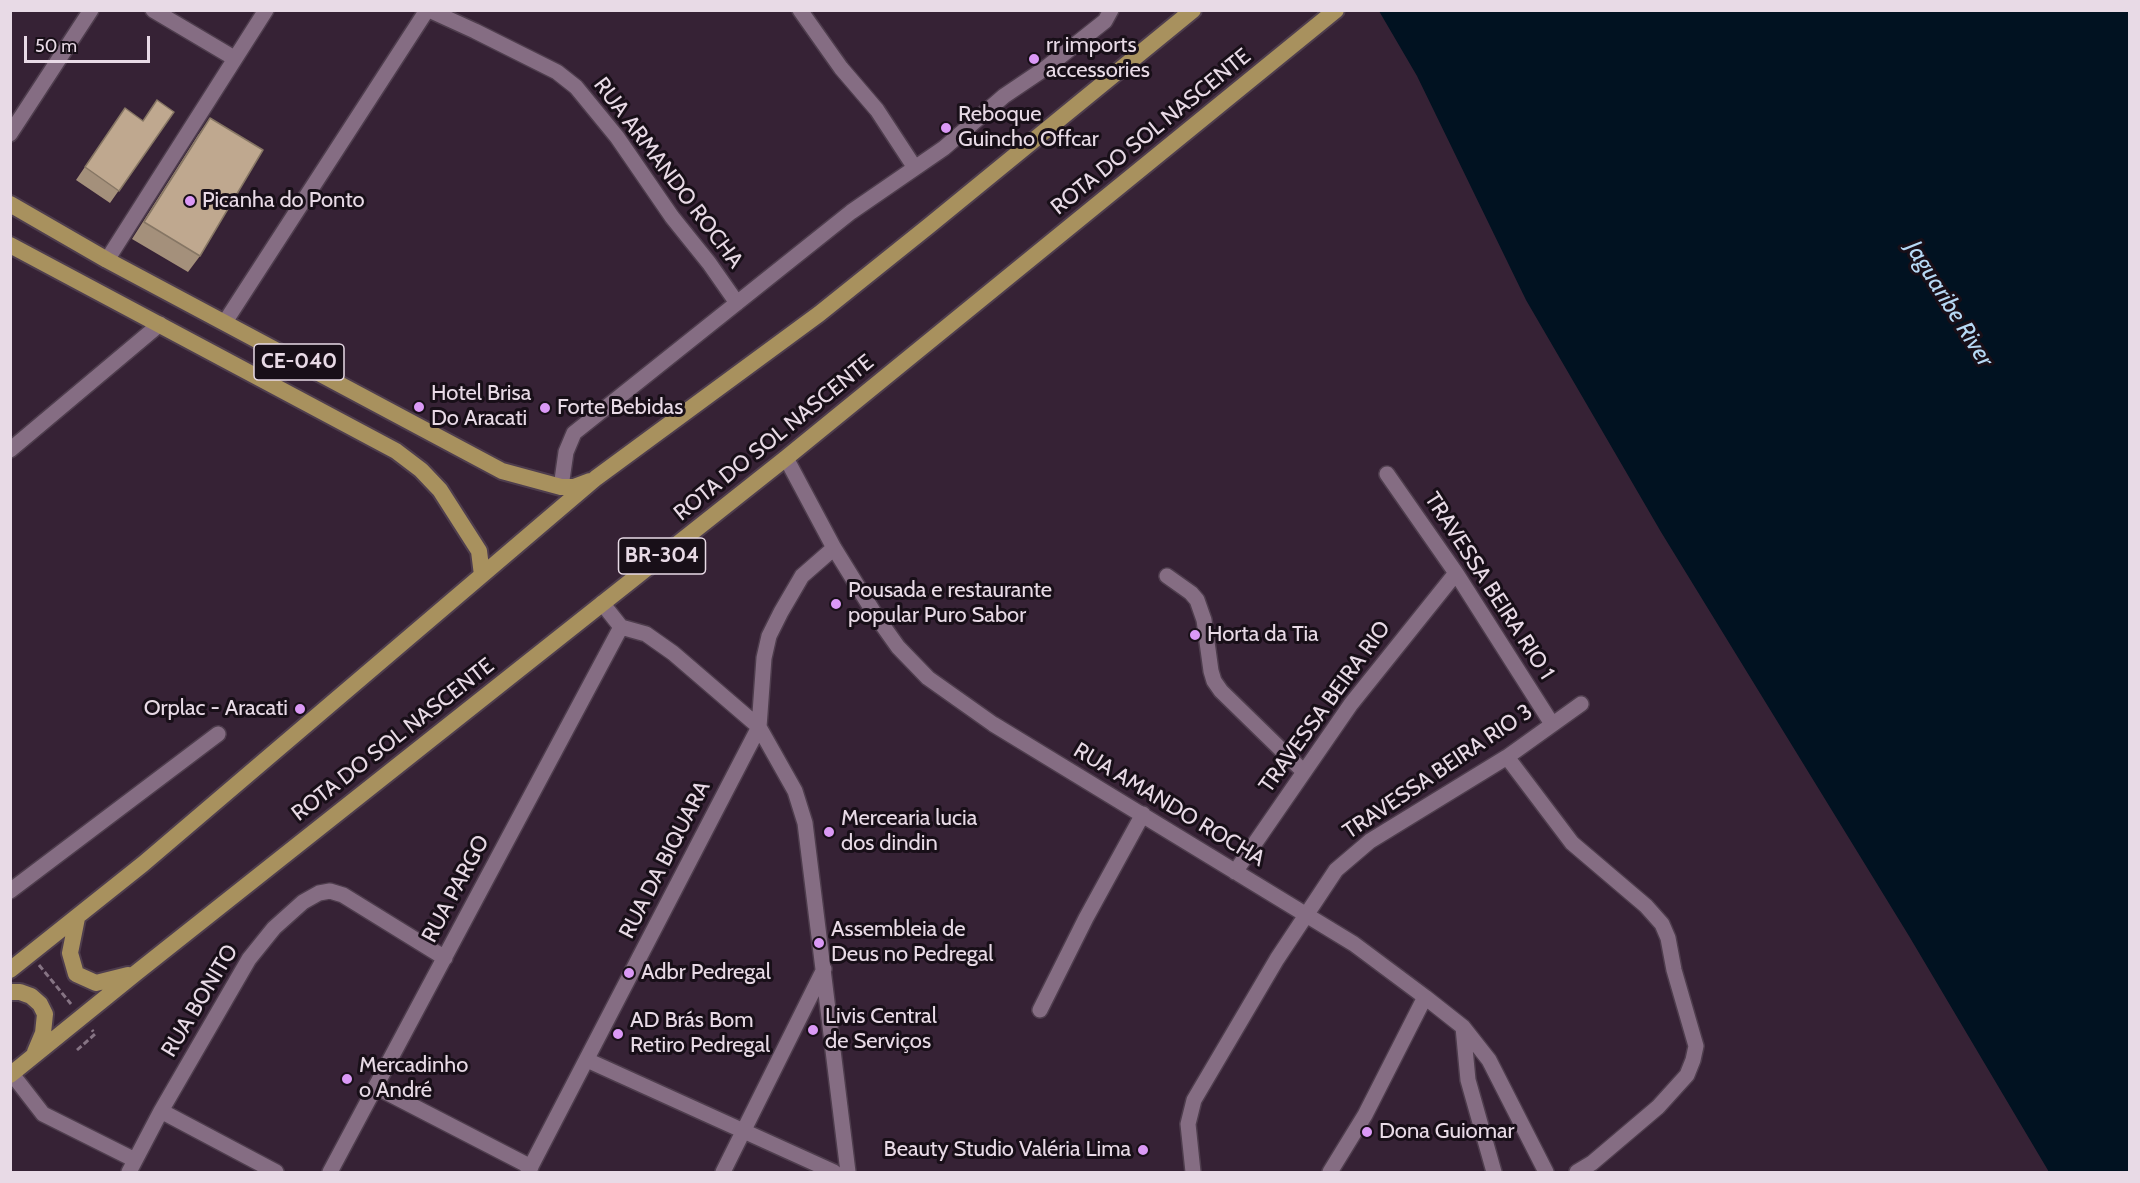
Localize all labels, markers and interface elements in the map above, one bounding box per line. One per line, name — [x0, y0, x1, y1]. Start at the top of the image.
scale bar — [27, 24, 153, 62]
place label: rr imports accessories — [1046, 33, 1150, 84]
text: 50 m — [35, 35, 77, 57]
street label: ROTA DO SOL NASCENTE — [1046, 43, 1256, 221]
marker: rr imports accessories — [1027, 52, 1041, 66]
street label: RUA ARMANDO ROCHA — [588, 72, 748, 274]
place label: Reboque Guincho Offcar — [958, 102, 1099, 154]
marker: Reboque Guincho Offcar — [939, 121, 953, 135]
place label: Picanha do Ponto — [202, 188, 365, 214]
marker: Picanha do Ponto — [183, 194, 197, 208]
water label: Jaguaribe River — [1899, 236, 1999, 372]
road number: CE-040 — [254, 344, 344, 380]
street label: ROTA DO SOL NASCENTE — [669, 349, 879, 527]
place label: Hotel Brisa Do Aracati — [431, 381, 531, 433]
place label: Forte Bebidas — [557, 395, 683, 421]
marker: Hotel Brisa Do Aracati — [412, 400, 426, 414]
marker: Forte Bebidas — [538, 401, 552, 415]
street label: TRAVESSA BEIRA RIO 1 — [1419, 487, 1559, 685]
road number: BR-304 — [618, 538, 706, 574]
place label: Pousada e restaurante popular Puro Sabor — [848, 578, 1052, 630]
marker: Pousada e restaurante popular Puro Sabor — [829, 597, 843, 611]
street label: TRAVESSA BEIRA RIO — [1254, 616, 1396, 798]
place label: Horta da Tia — [1207, 622, 1319, 648]
marker: Horta da Tia — [1188, 628, 1202, 642]
street label: ROTA DO SOL NASCENTE — [287, 653, 499, 827]
place label: Orplac - Aracati — [144, 696, 288, 722]
street label: TRAVESSA BEIRA RIO 3 — [1338, 699, 1538, 845]
marker: Orplac - Aracati — [293, 702, 307, 716]
street label: RUA AMANDO ROCHA — [1069, 737, 1269, 873]
street label: RUA DA BIQUARA — [614, 777, 716, 943]
place label: Mercearia lucia dos dindin — [841, 806, 977, 858]
marker: Mercearia lucia dos dindin — [822, 825, 836, 839]
street label: RUA PARGO — [417, 831, 495, 947]
place label: Assembleia de Deus no Pedregal — [831, 917, 993, 968]
marker: Assembleia de Deus no Pedregal — [812, 936, 826, 950]
street label: RUA BONITO — [156, 940, 244, 1062]
place label: Adbr Pedregal — [641, 960, 771, 986]
marker: Adbr Pedregal — [622, 966, 636, 980]
place label: Livis Central de Serviços — [825, 1004, 937, 1056]
place label: AD Brás Bom Retiro Pedregal — [630, 1008, 770, 1060]
marker: Livis Central de Serviços — [806, 1023, 820, 1037]
marker: AD Brás Bom Retiro Pedregal — [611, 1027, 625, 1041]
place label: Mercadinho o André — [359, 1053, 468, 1104]
marker: Mercadinho o André — [340, 1072, 354, 1086]
place label: Dona Guiomar — [1379, 1119, 1514, 1145]
marker: Dona Guiomar — [1360, 1125, 1374, 1139]
place label: Beauty Studio Valéria Lima — [884, 1137, 1131, 1163]
marker: Beauty Studio Valéria Lima — [1136, 1143, 1150, 1157]

